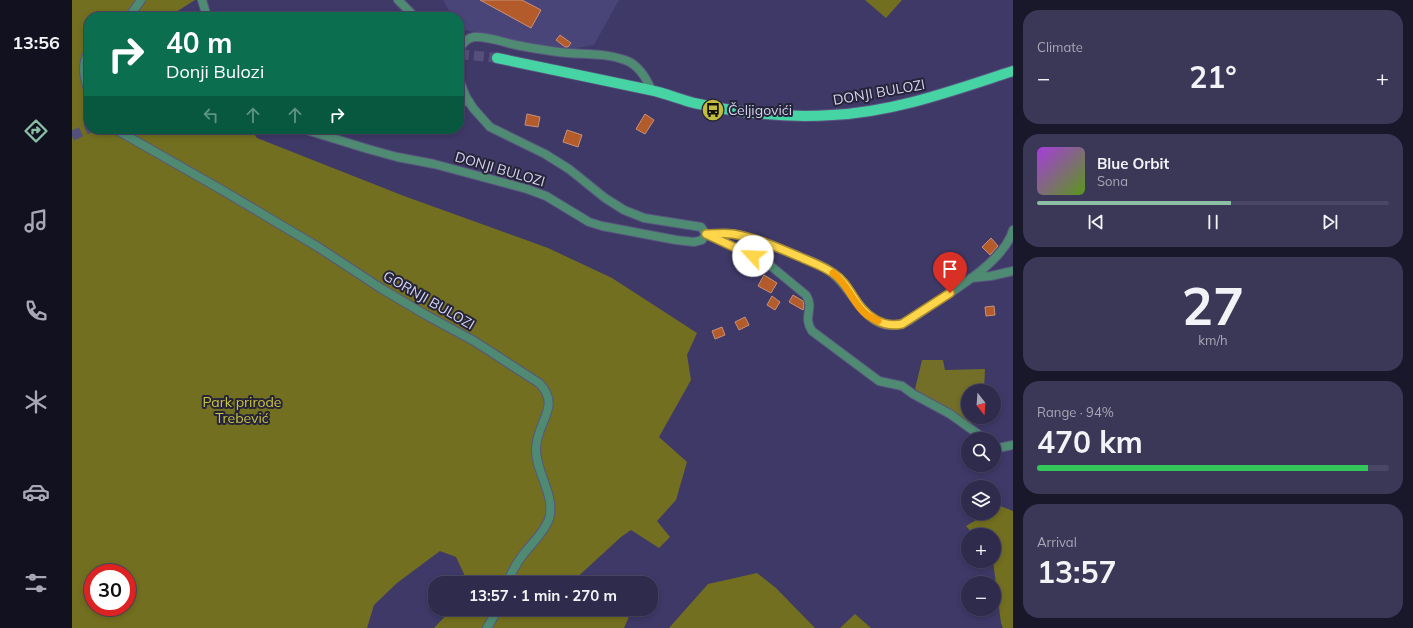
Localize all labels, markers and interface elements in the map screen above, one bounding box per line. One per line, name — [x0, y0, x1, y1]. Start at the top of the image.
text: 40 m — [166, 25, 232, 60]
icon: right — [100, 28, 152, 80]
text: 13:56 — [12, 31, 60, 54]
text: Climate — [1037, 39, 1083, 55]
text: 21° — [1189, 58, 1237, 96]
text: Donji Bulozi — [166, 60, 264, 83]
text: − — [1037, 64, 1050, 92]
text: + — [1376, 64, 1389, 92]
street label: DONJI BULOZI — [832, 75, 926, 109]
bus stop icon: Čeljigovići — [700, 97, 726, 123]
place label: Čeljigovići — [728, 101, 792, 119]
icon: left — [200, 104, 222, 126]
icon: ahead — [242, 104, 264, 126]
icon: ahead — [284, 104, 306, 126]
icon: right — [326, 104, 348, 126]
icon: directions — [22, 117, 50, 145]
street label: DONJI BULOZI — [453, 148, 547, 190]
text: Blue Orbit — [1097, 154, 1169, 173]
text: Sona — [1097, 173, 1128, 189]
icon: music — [22, 207, 50, 235]
icon: previous — [1085, 211, 1107, 233]
icon: pause — [1202, 211, 1224, 233]
icon: next — [1319, 211, 1341, 233]
position arrow — [732, 235, 774, 277]
pin — [933, 252, 967, 293]
icon: arrive — [939, 258, 961, 280]
street label: GORNJI BULOZI — [380, 267, 478, 333]
text: 27 — [1182, 273, 1244, 338]
icon: phone — [22, 297, 50, 325]
text: km/h — [1198, 332, 1228, 348]
north arrow — [961, 384, 1001, 424]
map controls — [961, 384, 1001, 616]
icon: climate — [22, 388, 50, 416]
park label: Park prirode Trebević — [203, 393, 281, 427]
text: Range · 94% — [1037, 404, 1114, 420]
text: 470 km — [1037, 423, 1143, 461]
button: search — [961, 432, 1001, 472]
icon: car — [22, 478, 50, 506]
button: layers — [961, 480, 1001, 520]
button: + — [961, 528, 1001, 568]
text: Arrival — [1037, 534, 1077, 550]
text: 13:57 — [1037, 553, 1116, 591]
speed limit sign: 30 — [84, 564, 136, 616]
icon: filters — [22, 569, 50, 597]
button: − — [961, 576, 1001, 616]
text: 13:57 · 1 min · 270 m — [469, 586, 617, 605]

